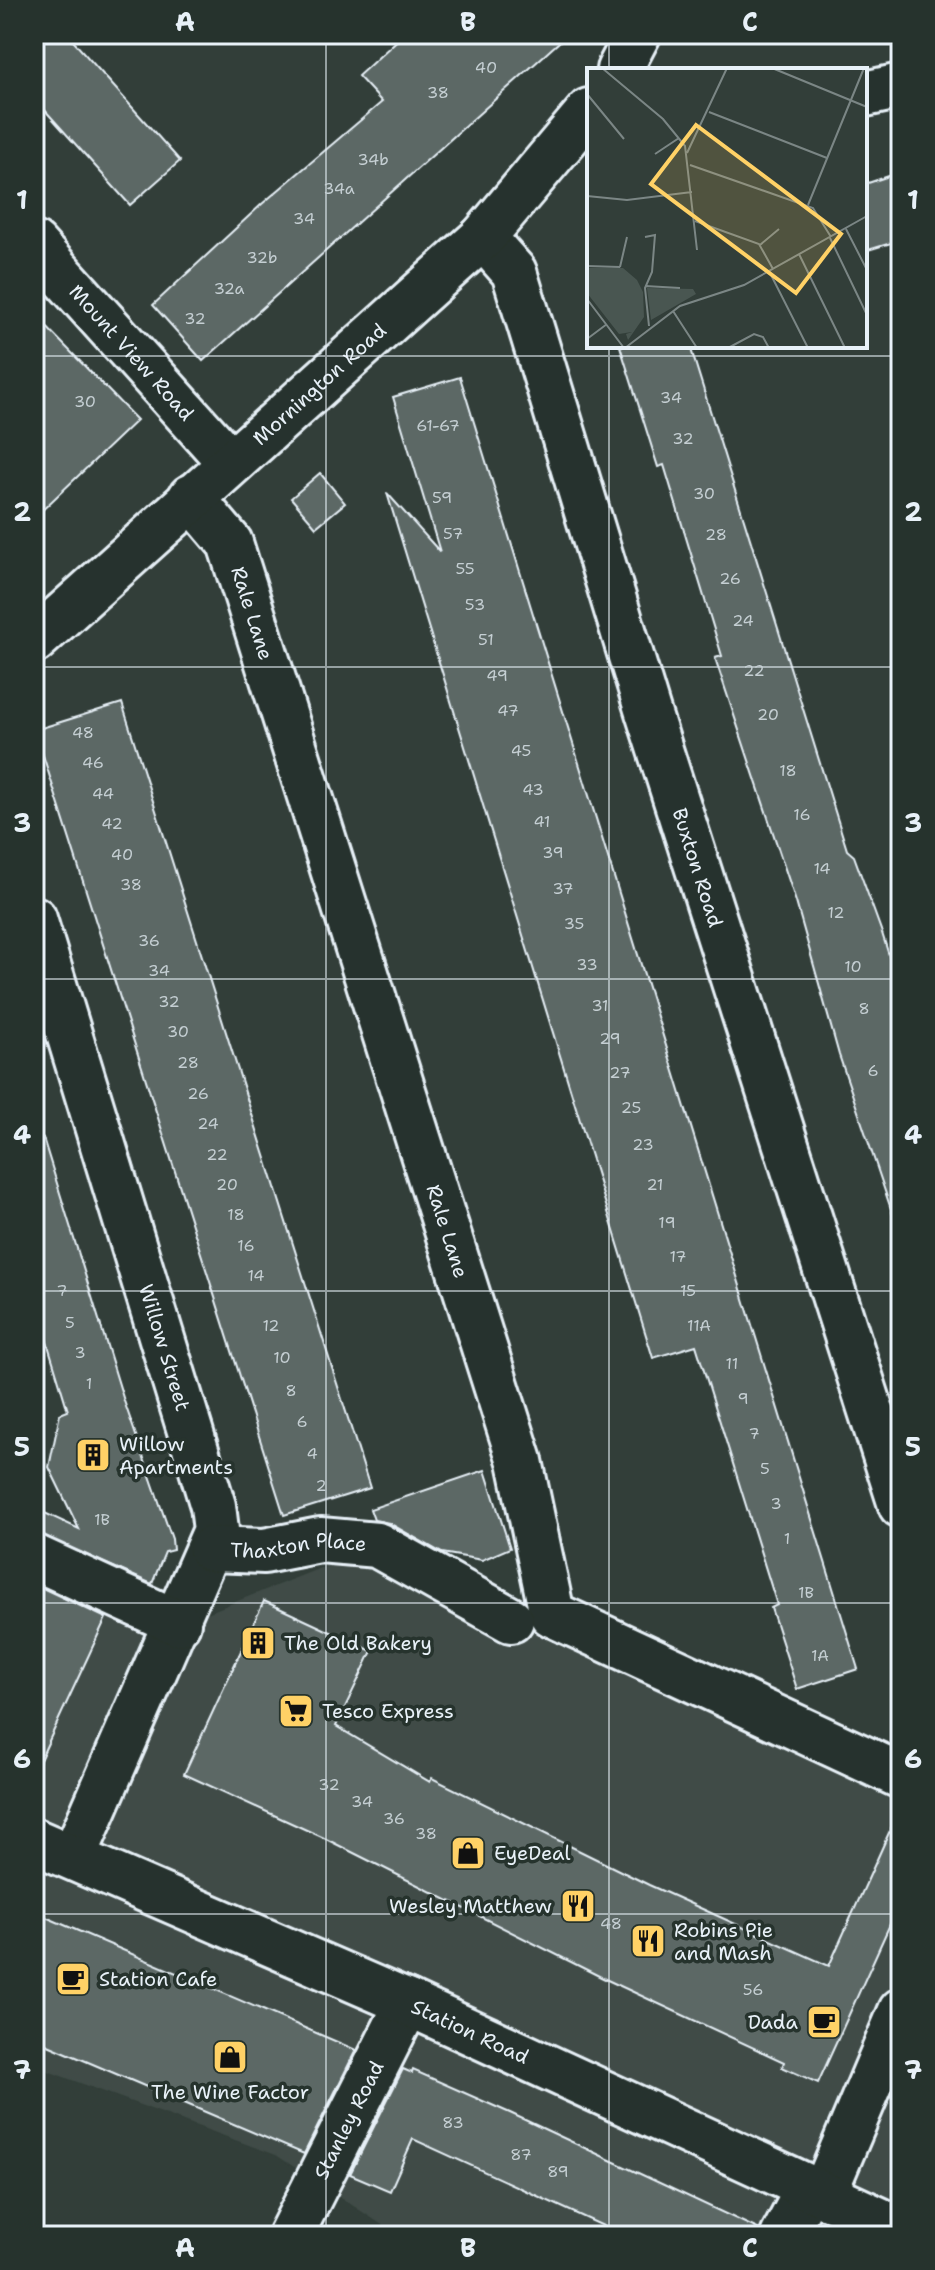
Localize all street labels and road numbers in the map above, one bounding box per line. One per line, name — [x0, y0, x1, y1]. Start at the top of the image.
street label: Mount View Road — [64, 279, 200, 426]
street label: Mornington Road — [247, 317, 392, 451]
street label: Rale Lane — [225, 563, 279, 663]
street label: Buxton Road — [666, 805, 729, 931]
street label: Rale Lane — [420, 1181, 474, 1281]
street label: Willow Street — [133, 1281, 196, 1414]
street label: Thaxton Place — [230, 1527, 367, 1564]
street label: Station Road — [407, 1993, 533, 2070]
street label: Stanley Road — [308, 2056, 390, 2184]

